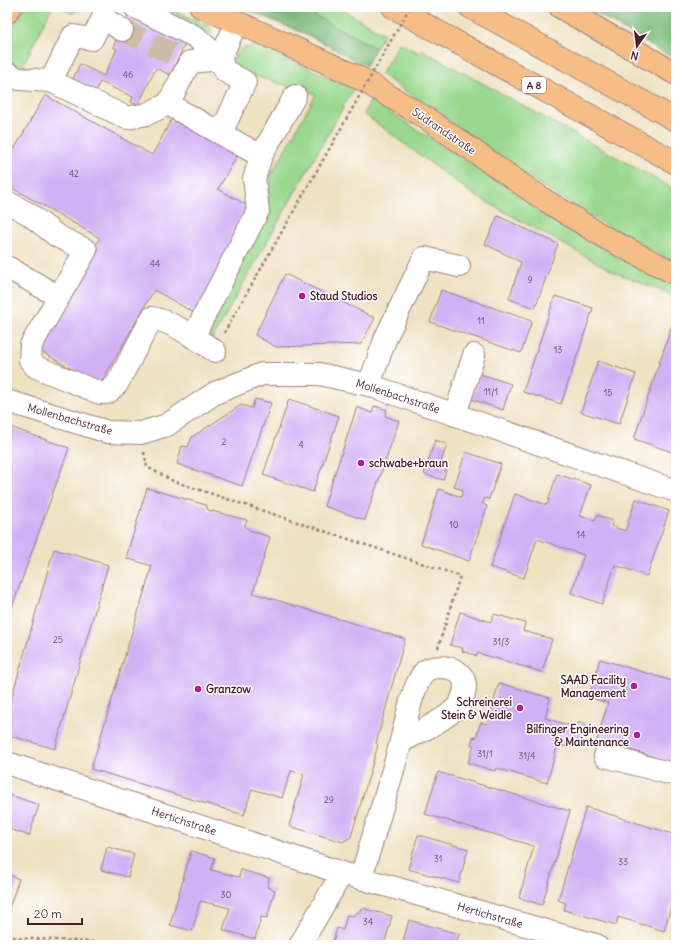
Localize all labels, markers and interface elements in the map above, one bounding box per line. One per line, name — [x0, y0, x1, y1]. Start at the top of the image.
north arrow — [617, 26, 657, 66]
text: N — [629, 48, 640, 63]
house number: 46 — [123, 69, 133, 80]
road number: A 8 — [522, 77, 546, 93]
street label: Südrandstraße — [410, 105, 479, 157]
house number: 42 — [69, 168, 79, 179]
house number: 44 — [150, 258, 160, 269]
house number: 9 — [527, 274, 533, 285]
place label: Staud Studios — [310, 289, 377, 303]
marker: Staud Studios — [297, 291, 307, 301]
house number: 11 — [477, 315, 485, 326]
house number: 13 — [554, 344, 562, 355]
street label: Mollenbachstraße — [354, 376, 442, 416]
house number: 11/1 — [484, 386, 498, 397]
house number: 15 — [604, 387, 612, 398]
street label: Mollenbachstraße — [26, 400, 114, 438]
house number: 2 — [222, 436, 227, 447]
house number: 4 — [298, 439, 304, 450]
place label: schwabe+braun — [369, 456, 449, 470]
marker: schwabe+braun — [356, 458, 366, 468]
house number: 10 — [449, 519, 459, 530]
house number: 14 — [577, 529, 585, 540]
house number: 25 — [53, 634, 63, 645]
house number: 31/3 — [493, 636, 509, 647]
place label: SAAD Facility Management — [560, 673, 626, 701]
marker: SAAD Facility Management — [629, 681, 639, 691]
place label: Granzow — [206, 682, 251, 696]
marker: Granzow — [193, 684, 203, 694]
place label: Schreinerei Stein & Weidle — [441, 695, 512, 722]
marker: Schreinerei Stein & Weidle — [515, 703, 525, 713]
place label: Bilfinger Engineering & Maintenance — [526, 722, 629, 749]
marker: Bilfinger Engineering & Maintenance — [632, 730, 642, 740]
house number: 31/1 — [477, 748, 493, 759]
house number: 31/4 — [518, 750, 536, 761]
house number: 29 — [324, 794, 334, 805]
street label: Hertichstraße — [150, 804, 218, 838]
house number: 31 — [434, 853, 442, 864]
house number: 33 — [618, 856, 628, 867]
house number: 30 — [220, 889, 232, 900]
street label: Hertichstraße — [456, 899, 524, 931]
scale bar — [28, 900, 82, 926]
text: 20 m — [34, 906, 62, 921]
house number: 34 — [363, 916, 373, 927]

